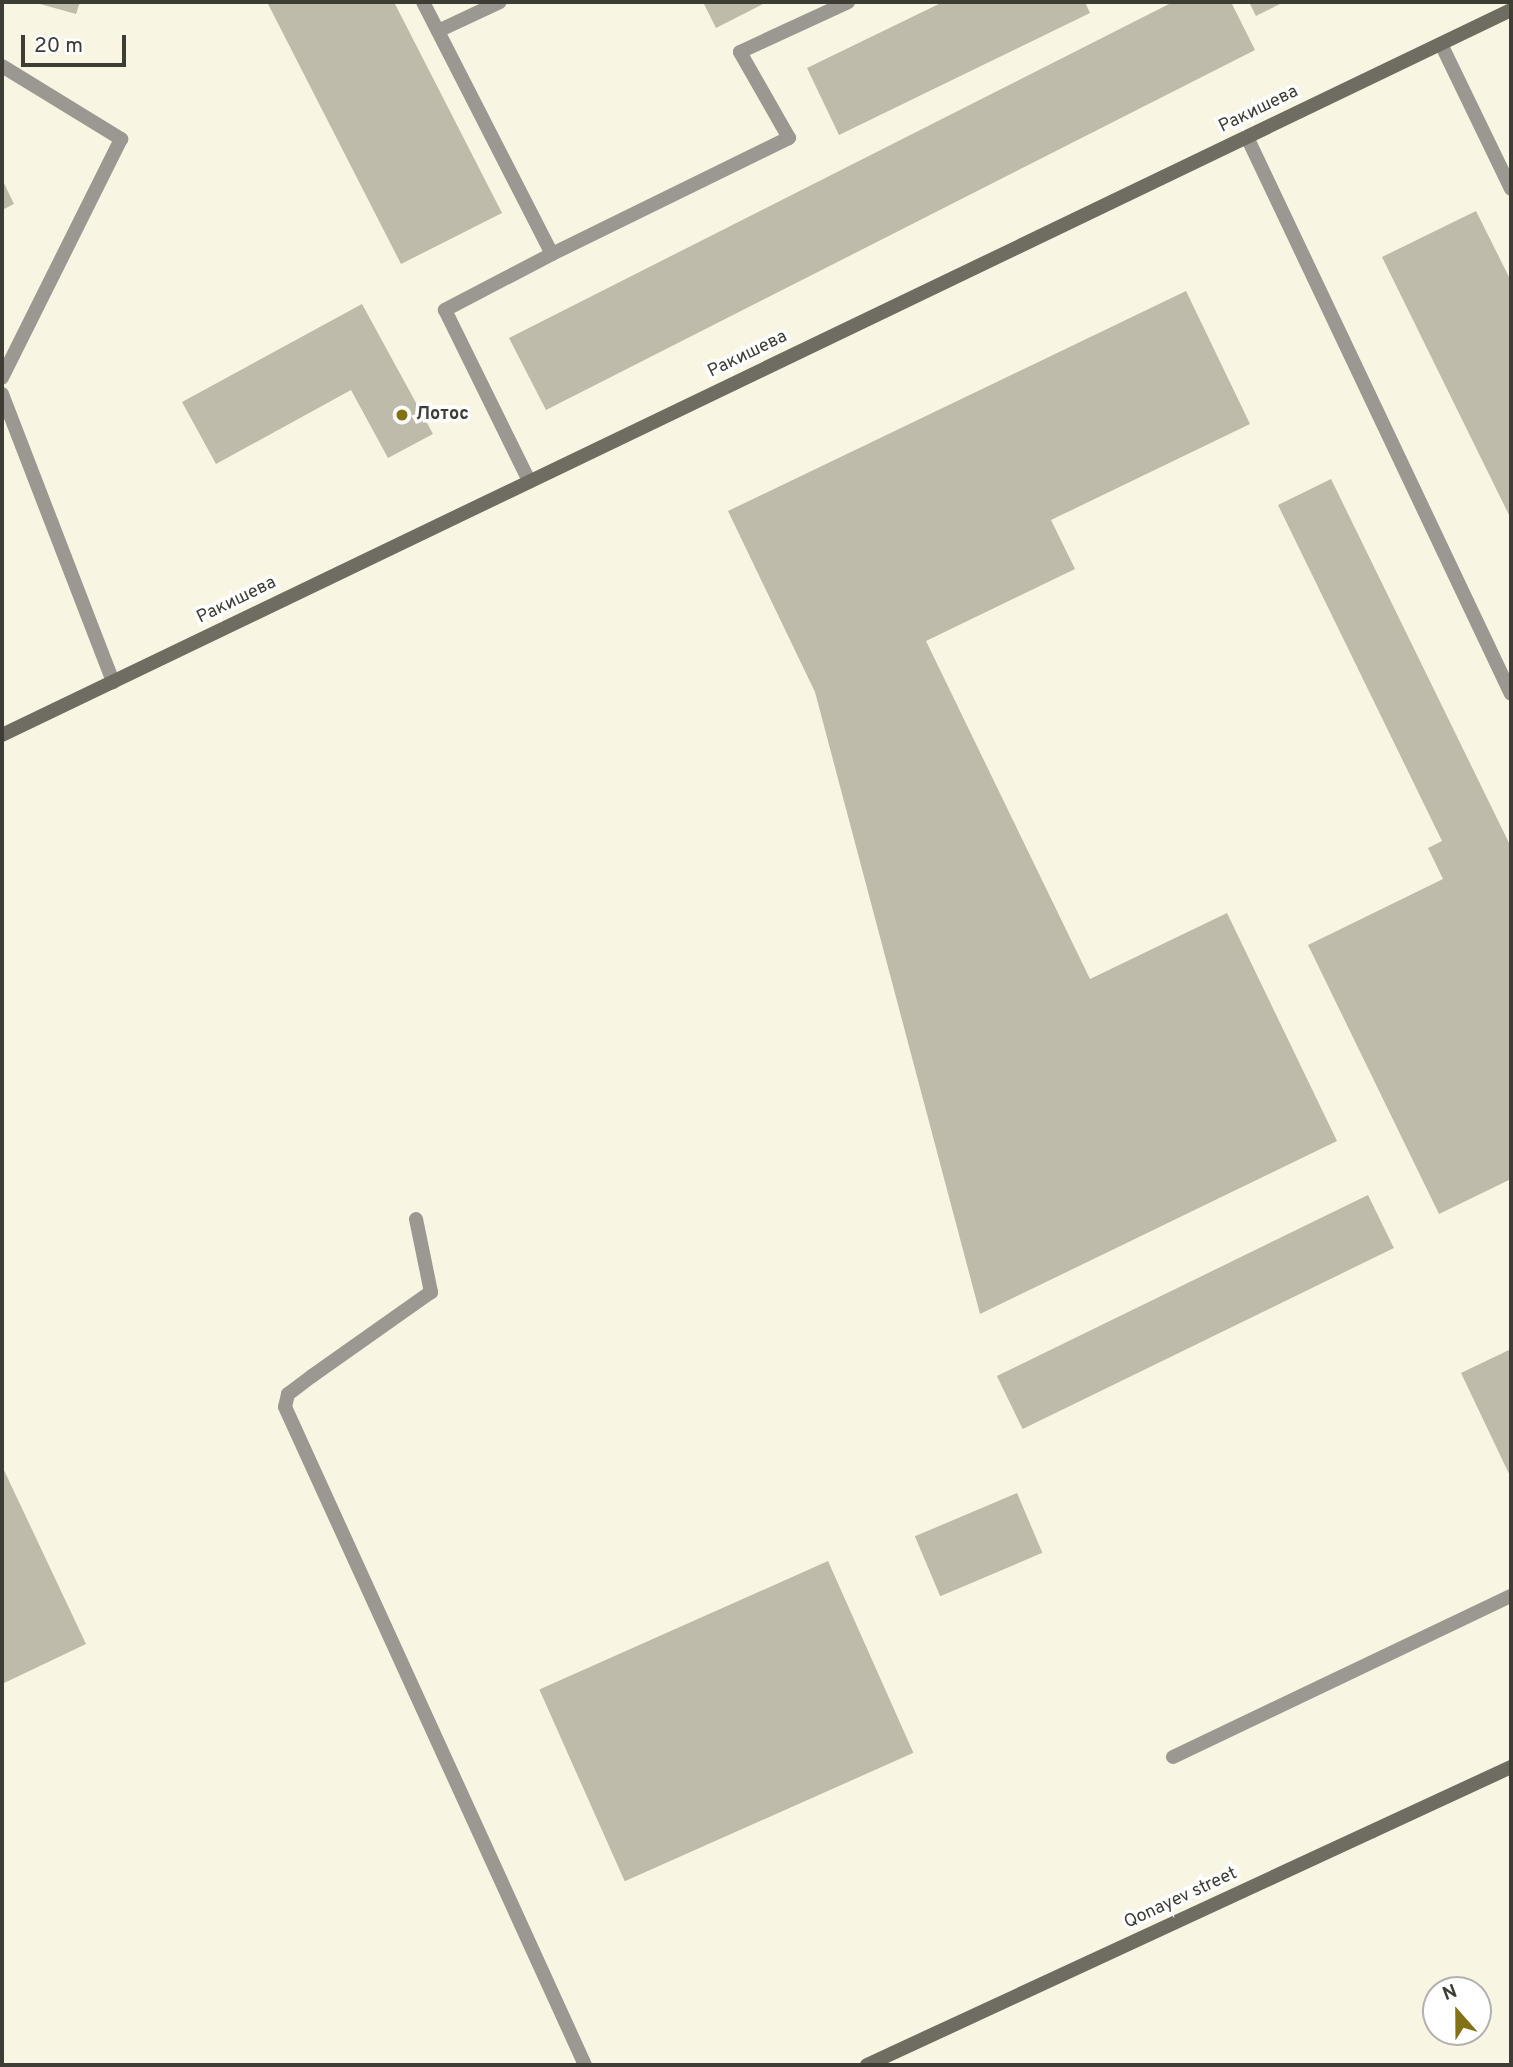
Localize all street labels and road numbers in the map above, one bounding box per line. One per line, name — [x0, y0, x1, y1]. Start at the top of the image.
street label: Ракишева — [1216, 82, 1302, 138]
street label: Ракишева — [705, 327, 791, 383]
street label: Ракишева — [194, 573, 280, 629]
street label: Qonayev street — [1121, 1863, 1241, 1935]

